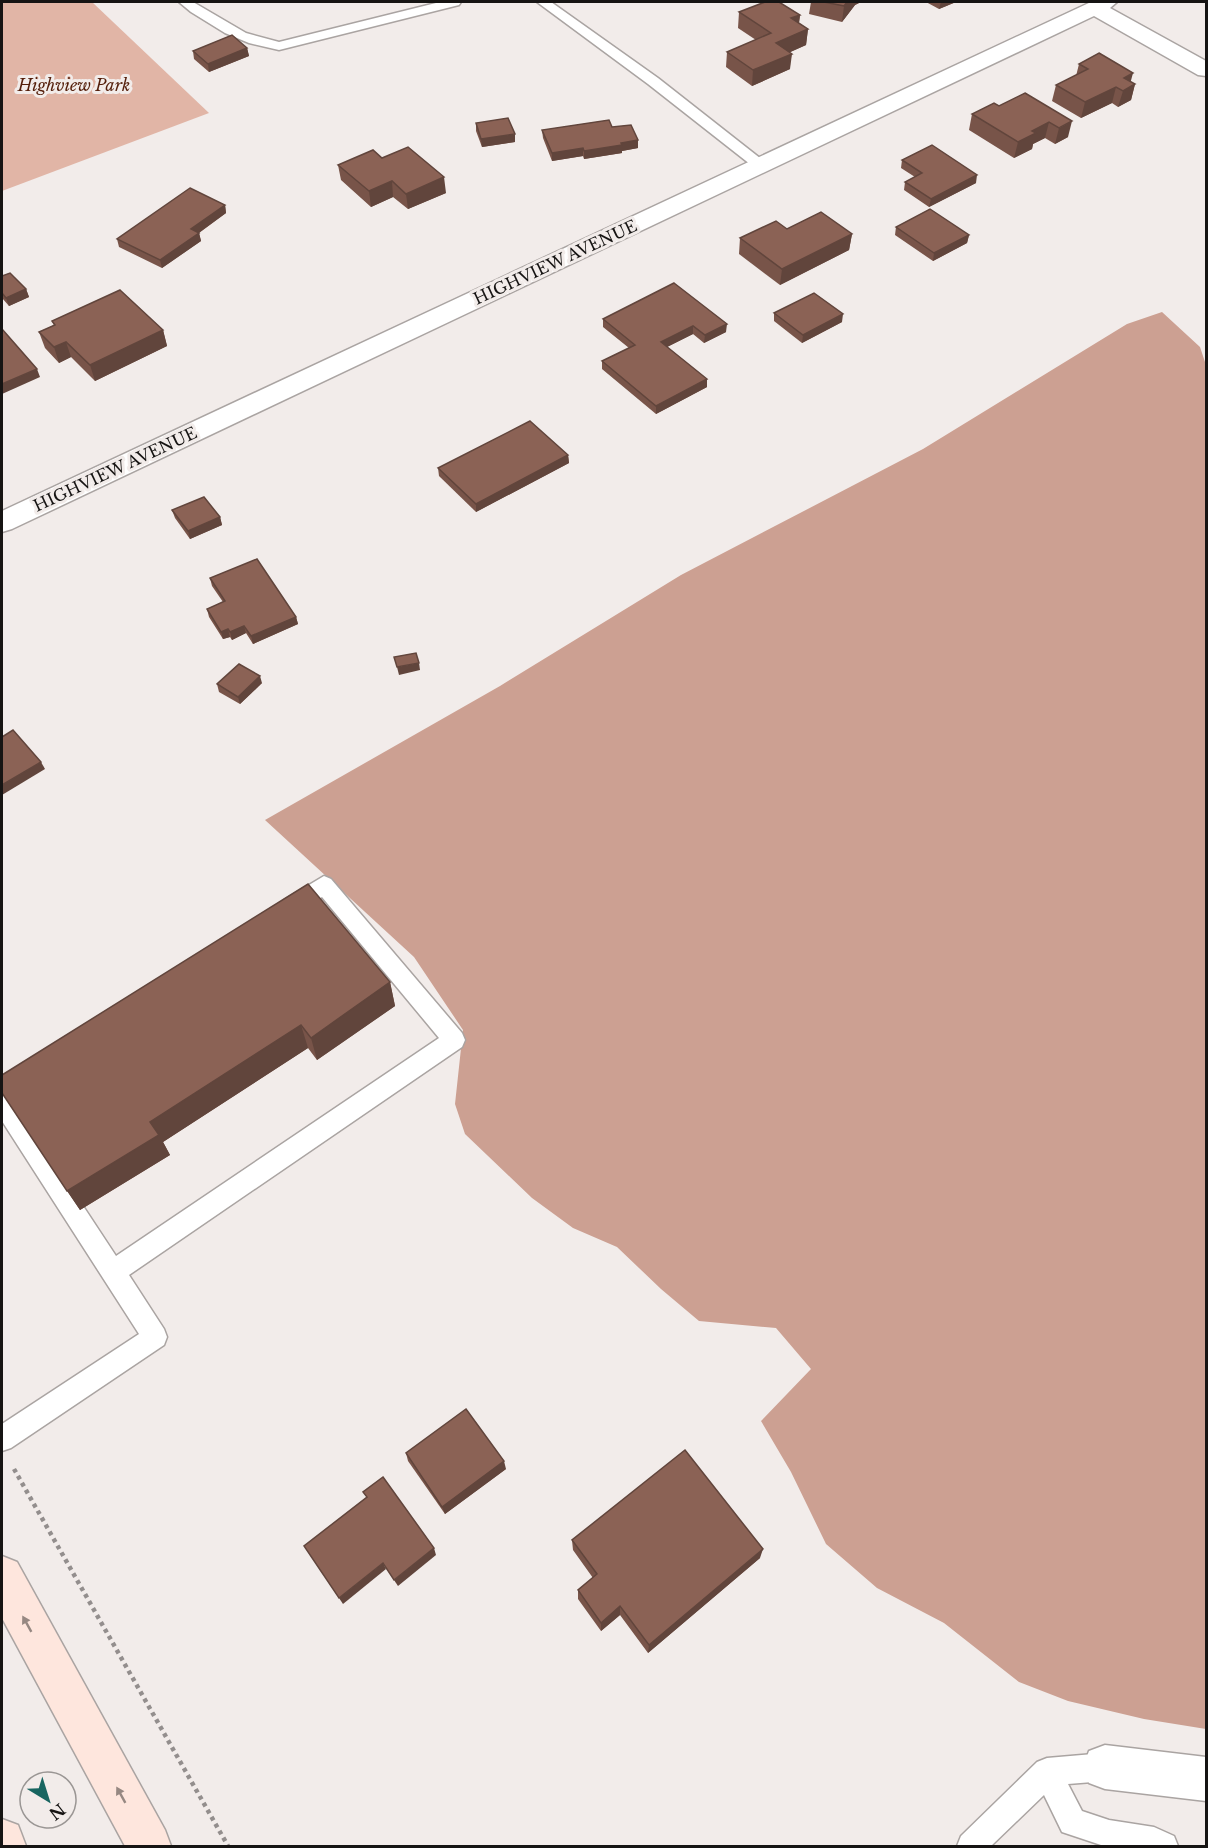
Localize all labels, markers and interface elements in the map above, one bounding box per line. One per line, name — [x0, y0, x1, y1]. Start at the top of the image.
park label: Highview Park — [17, 75, 130, 95]
street label: HIGHVIEW AVENUE — [470, 215, 640, 309]
street label: HIGHVIEW AVENUE — [30, 422, 200, 516]
one-way arrow — [22, 1615, 32, 1632]
north arrow — [18, 1770, 78, 1830]
one-way arrow — [116, 1786, 126, 1803]
text: N — [45, 1799, 69, 1824]

